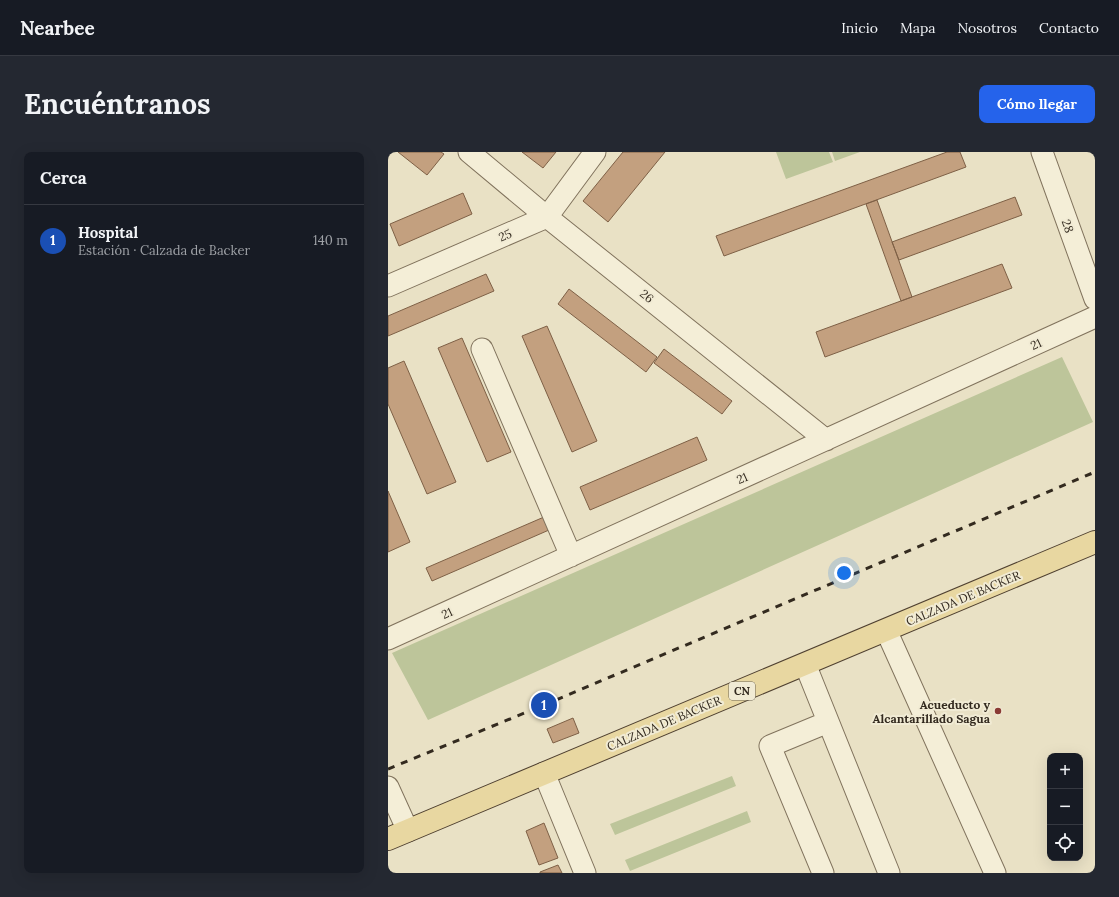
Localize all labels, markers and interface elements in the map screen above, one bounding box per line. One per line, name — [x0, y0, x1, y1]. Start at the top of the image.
text: Nearbee — [20, 16, 95, 40]
text: Inicio — [841, 19, 878, 37]
text: Mapa — [900, 19, 936, 37]
text: Nosotros — [958, 19, 1017, 37]
text: Contacto — [1039, 19, 1099, 37]
button: Cómo llegar — [979, 85, 1095, 123]
text: Encuéntranos — [24, 86, 211, 122]
text: Cerca — [40, 167, 87, 189]
street label: 28 — [1059, 217, 1077, 235]
text: Hospital — [78, 223, 138, 242]
street label: 25 — [496, 226, 514, 244]
text: 1 — [50, 232, 56, 249]
text: 140 m — [313, 232, 348, 249]
text: Estación · Calzada de Backer — [78, 242, 250, 259]
street label: 26 — [637, 286, 657, 306]
street label: 21 — [1028, 335, 1044, 353]
street label: 21 — [734, 469, 750, 487]
your location — [834, 563, 854, 583]
street label: CALZADA DE BACKER — [904, 567, 1023, 629]
street label: 21 — [439, 604, 455, 622]
road number: CN — [729, 682, 755, 700]
pin: 1 — [531, 690, 557, 720]
street label: CALZADA DE BACKER — [605, 692, 724, 754]
place label: Acueducto y Alcantarillado Sagua — [872, 697, 991, 726]
marker: Acueducto y Alcantarillado Sagua — [993, 706, 1003, 716]
map controls — [1047, 753, 1083, 861]
button: + — [1047, 753, 1083, 789]
button: − — [1047, 789, 1083, 825]
button: locate — [1047, 825, 1083, 861]

